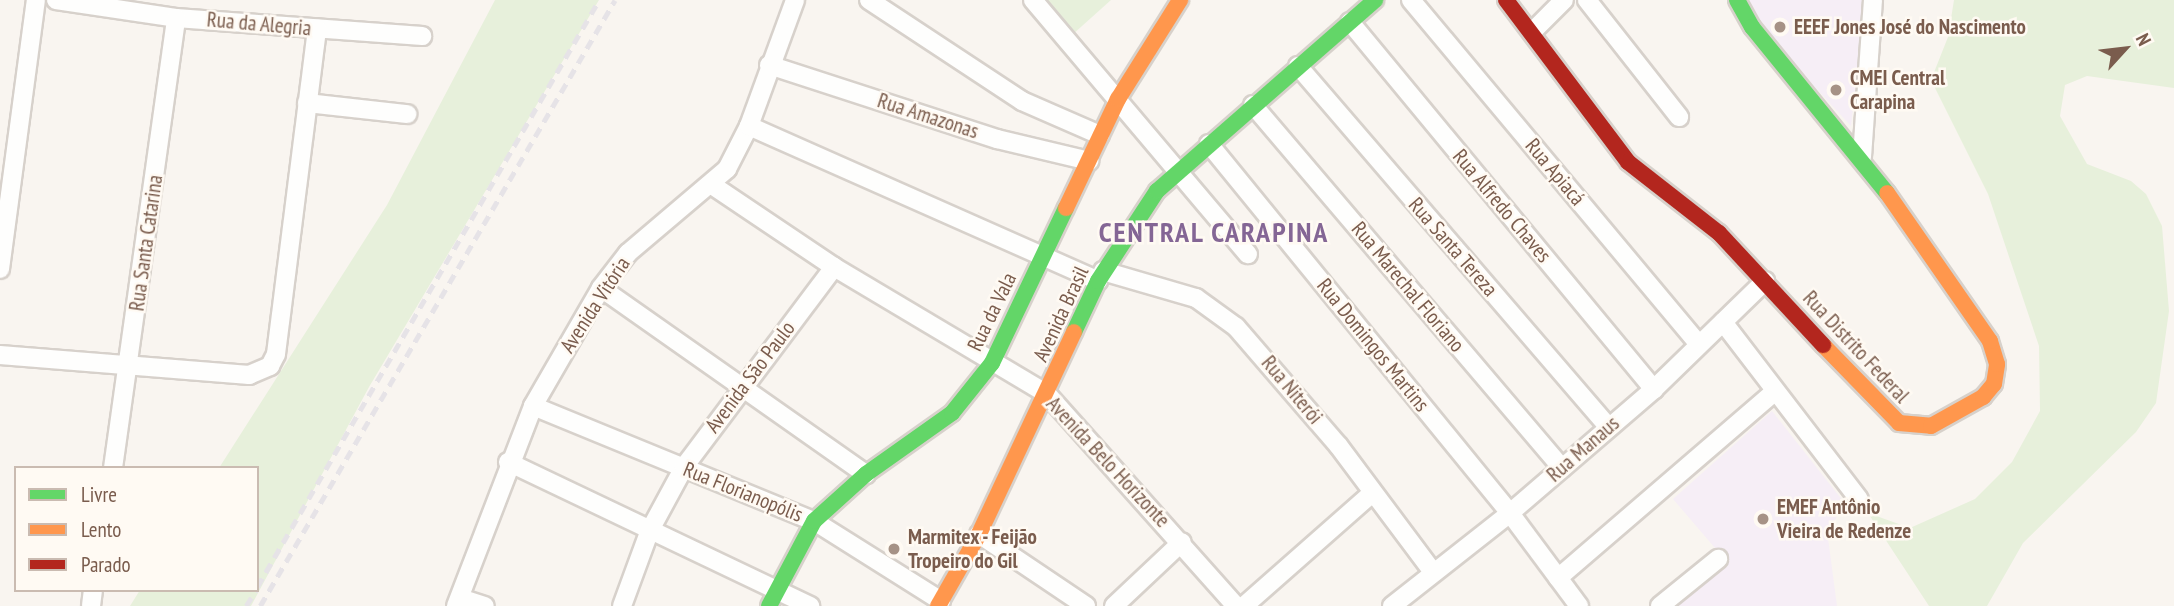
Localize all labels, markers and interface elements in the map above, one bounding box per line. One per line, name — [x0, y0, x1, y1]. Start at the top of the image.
street label: Rua da Alegria — [206, 7, 312, 41]
place label: EEEF Jones José do Nascimento — [1794, 14, 2026, 40]
north arrow — [2090, 14, 2160, 84]
marker: EEEF Jones José do Nascimento — [1772, 19, 1788, 35]
text: N — [2131, 29, 2157, 49]
place label: CMEI Central Carapina — [1850, 65, 1945, 115]
marker: CMEI Central Carapina — [1828, 82, 1844, 98]
street label: Rua Amazonas — [874, 88, 982, 144]
street label: Rua Apiacá — [1520, 133, 1590, 211]
street label: Rua Alfredo Chaves — [1447, 144, 1557, 268]
street label: Rua Santa Catarina — [124, 173, 168, 313]
street label: Rua Santa Tereza — [1403, 192, 1503, 302]
district label: CENTRAL CARAPINA — [1100, 215, 1328, 249]
street label: Rua Marechal Floriano — [1346, 217, 1470, 357]
street label: Avenida Vitória — [555, 252, 635, 358]
street label: Avenida Brasil — [1028, 262, 1094, 366]
street label: Rua da Vala — [962, 268, 1022, 356]
street label: Rua Domingos Martins — [1312, 273, 1434, 417]
street label: Rua Distrito Federal — [1798, 286, 1914, 408]
street label: Avenida São Paulo — [700, 316, 800, 438]
street label: Rua Niterói — [1256, 351, 1328, 429]
street label: Avenida Belo Horizonte — [1041, 391, 1175, 533]
street label: Rua Manaus — [1542, 411, 1624, 487]
street label: Rua Florianopólis — [680, 457, 806, 527]
legend — [14, 466, 259, 592]
text: Livre — [81, 481, 117, 508]
place label: EMEF Antônio Vieira de Redenze — [1777, 494, 1911, 544]
marker: EMEF Antônio Vieira de Redenze — [1755, 511, 1771, 527]
text: Lento — [81, 516, 121, 543]
place label: Marmitex - Feijão Tropeiro do Gil — [908, 524, 1040, 574]
marker: Marmitex - Feijão Tropeiro do Gil — [886, 541, 902, 557]
text: Parado — [81, 551, 131, 578]

